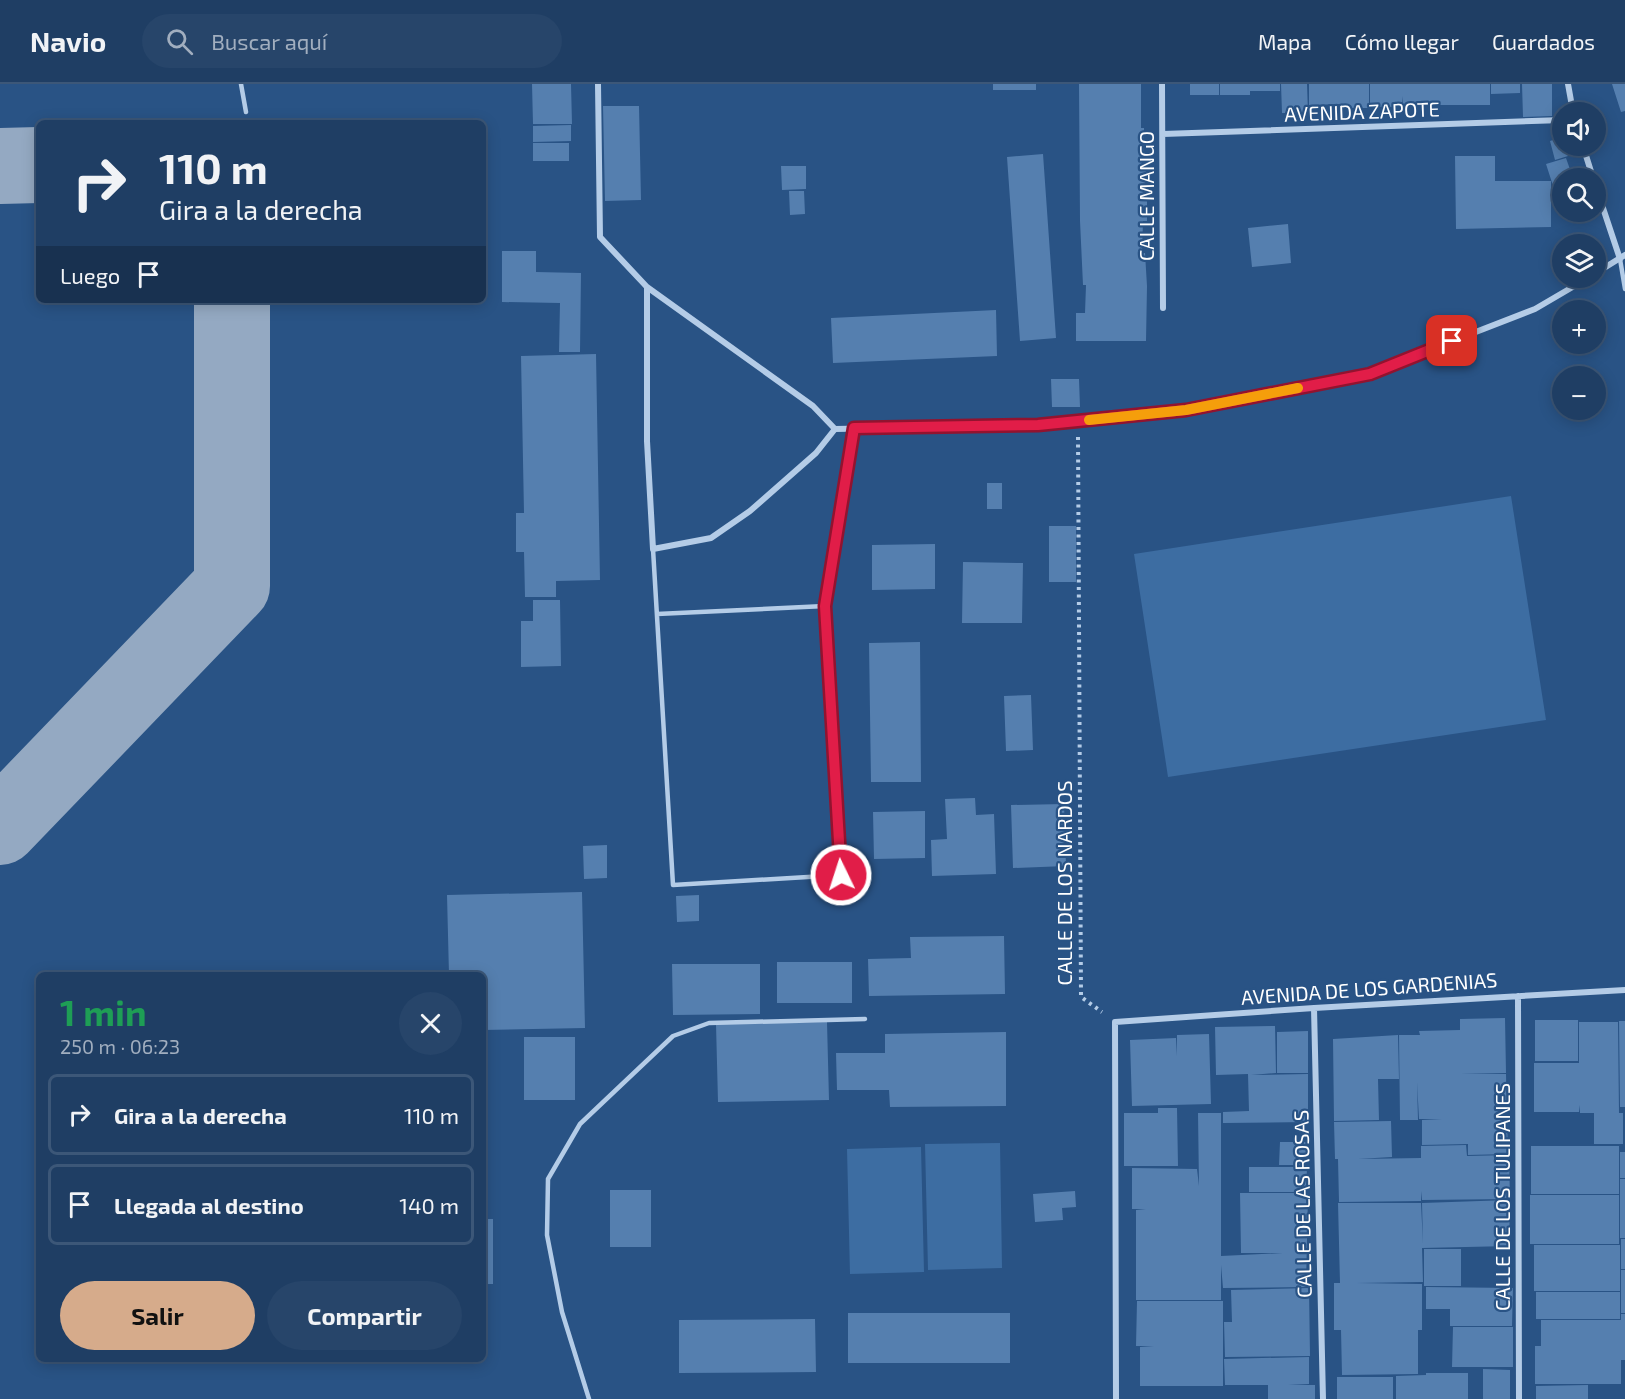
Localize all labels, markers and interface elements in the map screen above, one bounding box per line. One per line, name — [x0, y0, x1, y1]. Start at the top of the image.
search box — [142, 14, 562, 68]
text: Navio — [30, 24, 106, 58]
icon: search — [163, 25, 196, 58]
text: Buscar aquí — [211, 28, 327, 54]
text: Mapa — [1258, 29, 1312, 54]
text: Cómo llegar — [1345, 29, 1459, 54]
text: Guardados — [1492, 29, 1595, 54]
street label: AVENIDA ZAPOTE — [1284, 96, 1440, 126]
map controls — [1552, 102, 1606, 420]
button: sound — [1552, 102, 1606, 156]
street label: CALLE MANGO — [1134, 131, 1158, 261]
text: 110 m — [159, 142, 268, 192]
icon: right — [60, 144, 138, 222]
button: search — [1552, 168, 1606, 222]
text: Gira a la derecha — [159, 193, 363, 225]
button: layers — [1552, 234, 1606, 288]
icon: arrive — [132, 258, 165, 291]
text: Luego — [60, 262, 120, 288]
button: + — [1552, 300, 1606, 354]
pin — [1426, 315, 1477, 366]
icon: arrive — [1435, 324, 1468, 357]
button: − — [1552, 366, 1606, 420]
street label: CALLE DE LOS NARDOS — [1052, 781, 1076, 985]
position arrow — [809, 843, 873, 907]
street label: AVENIDA DE LOS GARDENIAS — [1240, 967, 1498, 1009]
text: 1 min — [60, 990, 147, 1033]
button: close — [399, 992, 462, 1055]
text: 250 m · 06:23 — [60, 1034, 180, 1058]
street label: CALLE DE LOS TULIPANES — [1490, 1083, 1514, 1311]
icon: right — [63, 1098, 96, 1131]
text: Gira a la derecha — [114, 1102, 287, 1128]
text: 110 m — [404, 1102, 459, 1128]
street label: CALLE DE LAS ROSAS — [1288, 1110, 1316, 1298]
icon: arrive — [63, 1188, 96, 1221]
text: Llegada al destino — [114, 1192, 304, 1218]
text: 140 m — [399, 1192, 459, 1218]
button: Salir — [60, 1281, 255, 1350]
button: Compartir — [267, 1281, 462, 1350]

